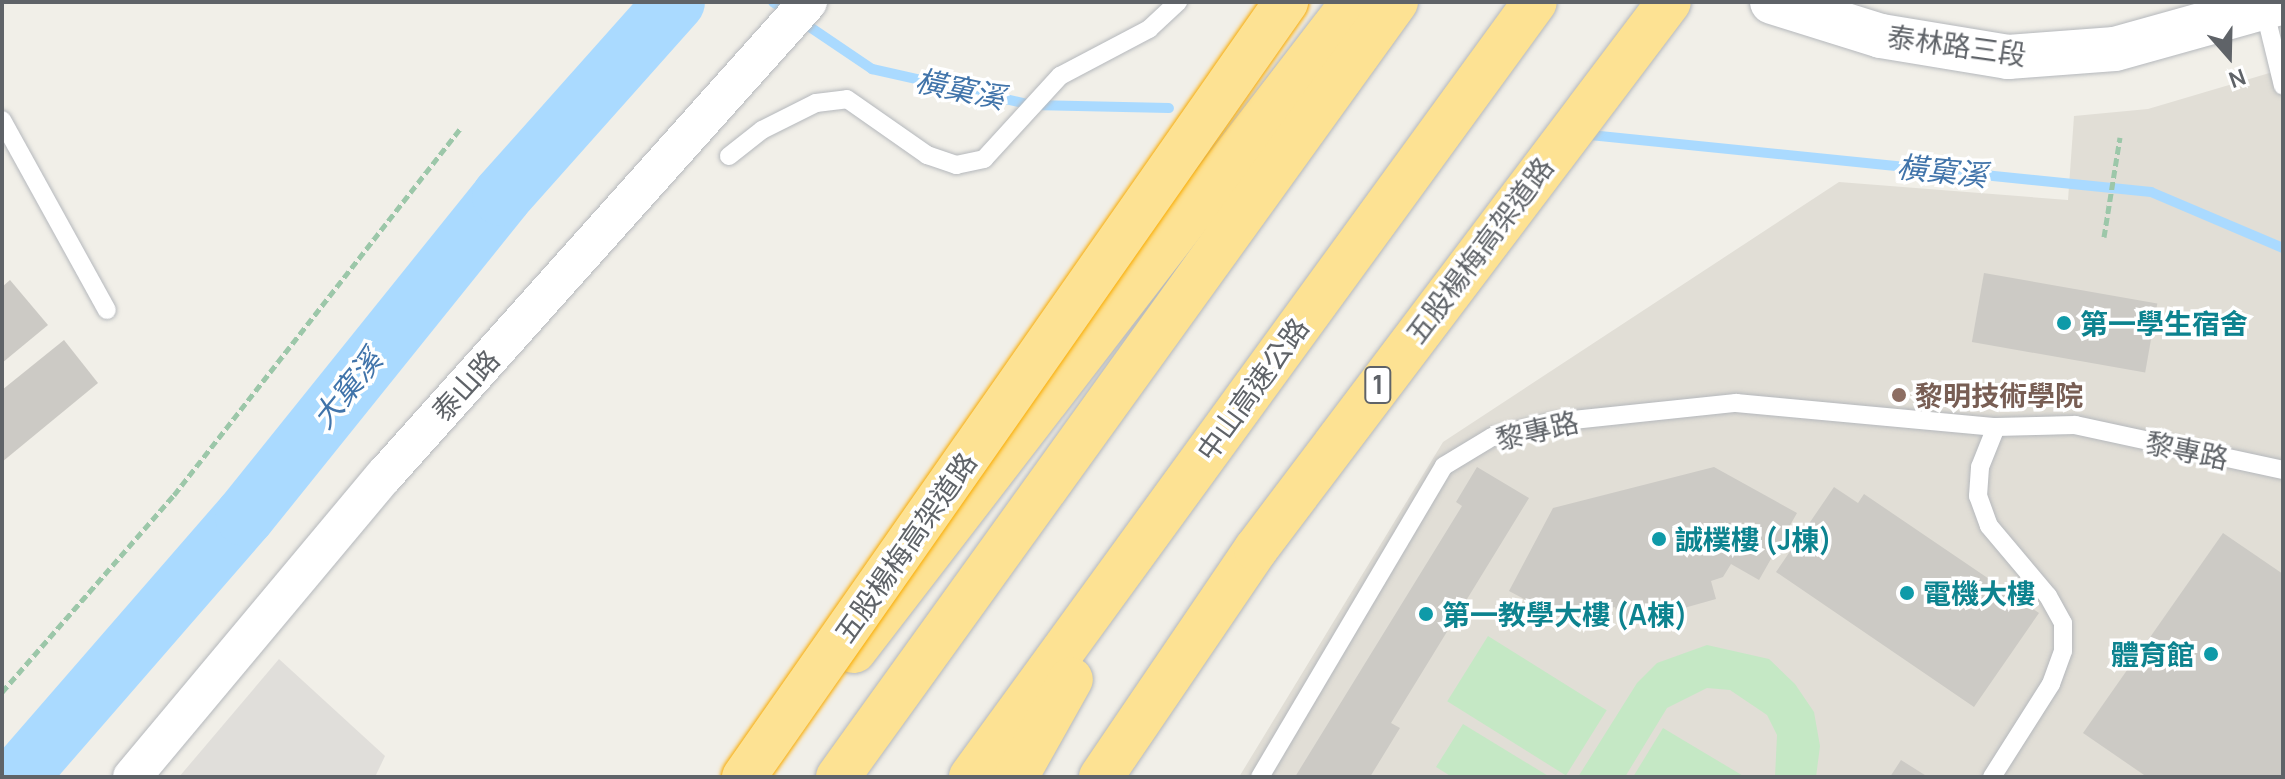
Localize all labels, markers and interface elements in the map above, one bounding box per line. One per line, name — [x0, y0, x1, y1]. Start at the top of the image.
north arrow — [2189, 16, 2269, 96]
street label: 泰林路三段 — [1885, 19, 2029, 71]
water label: 橫窠溪 — [912, 62, 1008, 116]
text: N — [2225, 62, 2250, 95]
water label: 橫窠溪 — [1895, 148, 1989, 194]
street label: 五股楊梅高架道路 — [1398, 150, 1560, 350]
place label: 第一學生宿舍 — [2080, 306, 2248, 340]
street label: 中山高速公路 — [1189, 311, 1315, 467]
marker: 第一學生宿舍 — [2055, 314, 2073, 332]
water label: 大窠溪 — [305, 343, 389, 435]
street label: 泰山路 — [424, 343, 506, 427]
road number: 1 — [1364, 363, 1392, 407]
place label: 黎明技術學院 — [1915, 378, 2083, 412]
marker: 黎明技術學院 — [1890, 386, 1908, 404]
street label: 黎專路 — [1492, 404, 1582, 456]
street label: 黎專路 — [2142, 425, 2232, 475]
street label: 五股楊梅高架道路 — [827, 446, 983, 648]
place label: 誠樸樓 (J棟) — [1675, 522, 1832, 556]
marker: 誠樸樓 (J棟) — [1650, 530, 1668, 548]
place label: 電機大樓 — [1923, 576, 2035, 610]
marker: 電機大樓 — [1898, 584, 1916, 602]
place label: 第一教學大樓 (A棟) — [1442, 597, 1688, 631]
marker: 第一教學大樓 (A棟) — [1417, 605, 1435, 623]
place label: 體育館 — [2111, 637, 2195, 671]
marker: 體育館 — [2202, 645, 2220, 663]

